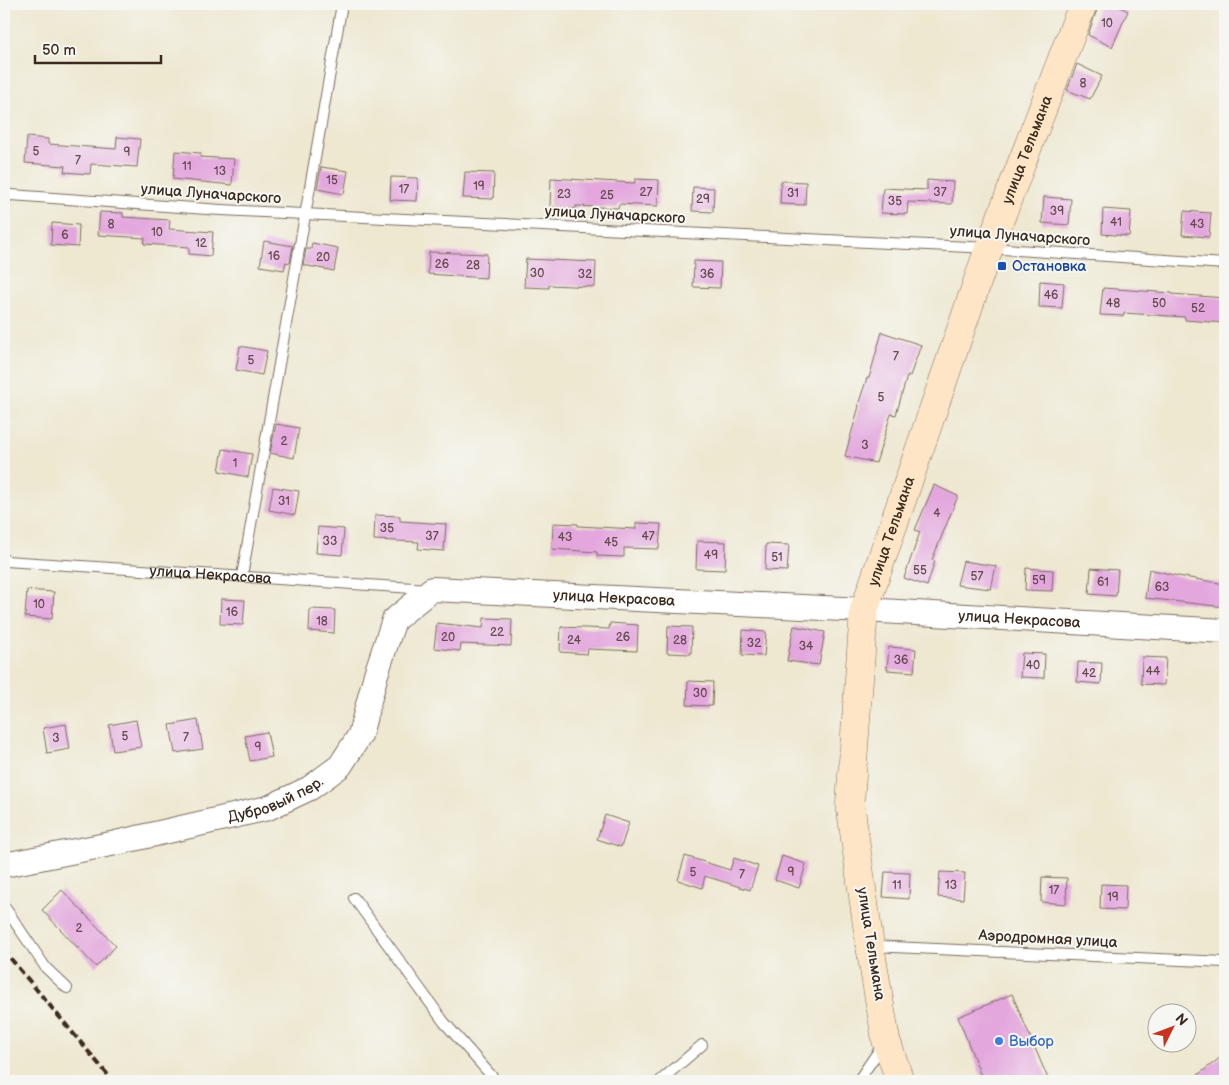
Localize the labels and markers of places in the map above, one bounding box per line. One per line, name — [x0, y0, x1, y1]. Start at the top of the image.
place label: Остановка — [1012, 257, 1087, 276]
marker: Остановка — [996, 260, 1008, 272]
place label: Выбор — [1009, 1032, 1054, 1051]
marker: Выбор — [993, 1035, 1005, 1047]

